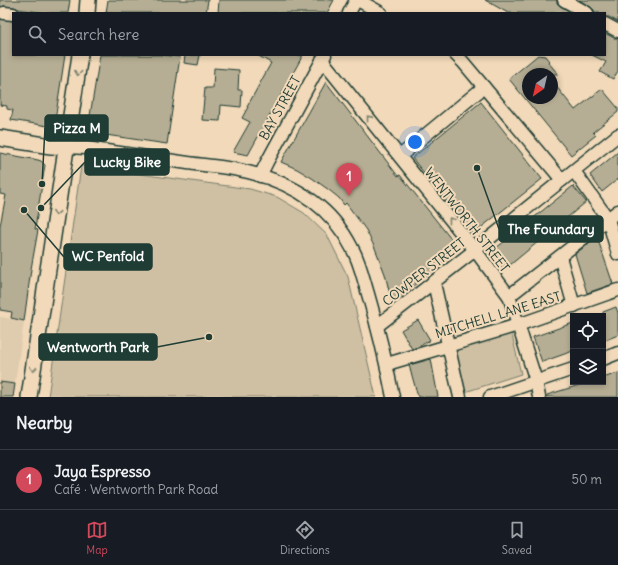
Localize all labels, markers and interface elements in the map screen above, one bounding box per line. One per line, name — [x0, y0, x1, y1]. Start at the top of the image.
search box — [12, 12, 606, 56]
icon: search — [26, 23, 48, 45]
text: Search here — [58, 25, 139, 44]
north arrow — [522, 68, 558, 104]
one-way arrow — [74, 70, 83, 77]
street label: BAY STREET — [255, 73, 305, 143]
callout: Pizza M — [45, 115, 108, 141]
one-way arrow — [367, 115, 374, 123]
text: Pizza M — [53, 119, 101, 137]
your location — [405, 132, 425, 152]
callout: Lucky Bike — [85, 149, 169, 175]
text: Lucky Bike — [93, 153, 161, 171]
pin: 1 — [336, 163, 362, 196]
street label: WENTWORTH STREET — [421, 164, 513, 276]
one-way arrow — [53, 210, 61, 216]
callout: The Foundary — [499, 216, 603, 242]
one-way arrow — [448, 217, 455, 224]
text: The Foundary — [507, 220, 595, 238]
street label: COWPER STREET — [379, 234, 469, 310]
callout: WC Penfold — [64, 244, 152, 270]
text: WC Penfold — [72, 247, 145, 265]
street label: MITCHELL LANE EAST — [433, 288, 563, 342]
map controls — [570, 313, 606, 385]
button: locate — [570, 313, 606, 349]
callout: Wentworth Park — [39, 334, 157, 360]
text: Wentworth Park — [47, 338, 149, 356]
button: layers — [570, 349, 606, 385]
one-way arrow — [29, 366, 38, 372]
text: Nearby — [16, 412, 72, 434]
text: Jaya Espresso — [54, 462, 151, 481]
text: 1 — [26, 471, 32, 488]
text: 50 m — [571, 471, 602, 488]
text: Café · Wentworth Park Road — [54, 481, 218, 498]
tab: Map — [86, 519, 108, 557]
tab: Directions — [280, 519, 330, 557]
tab: Saved — [502, 519, 532, 557]

